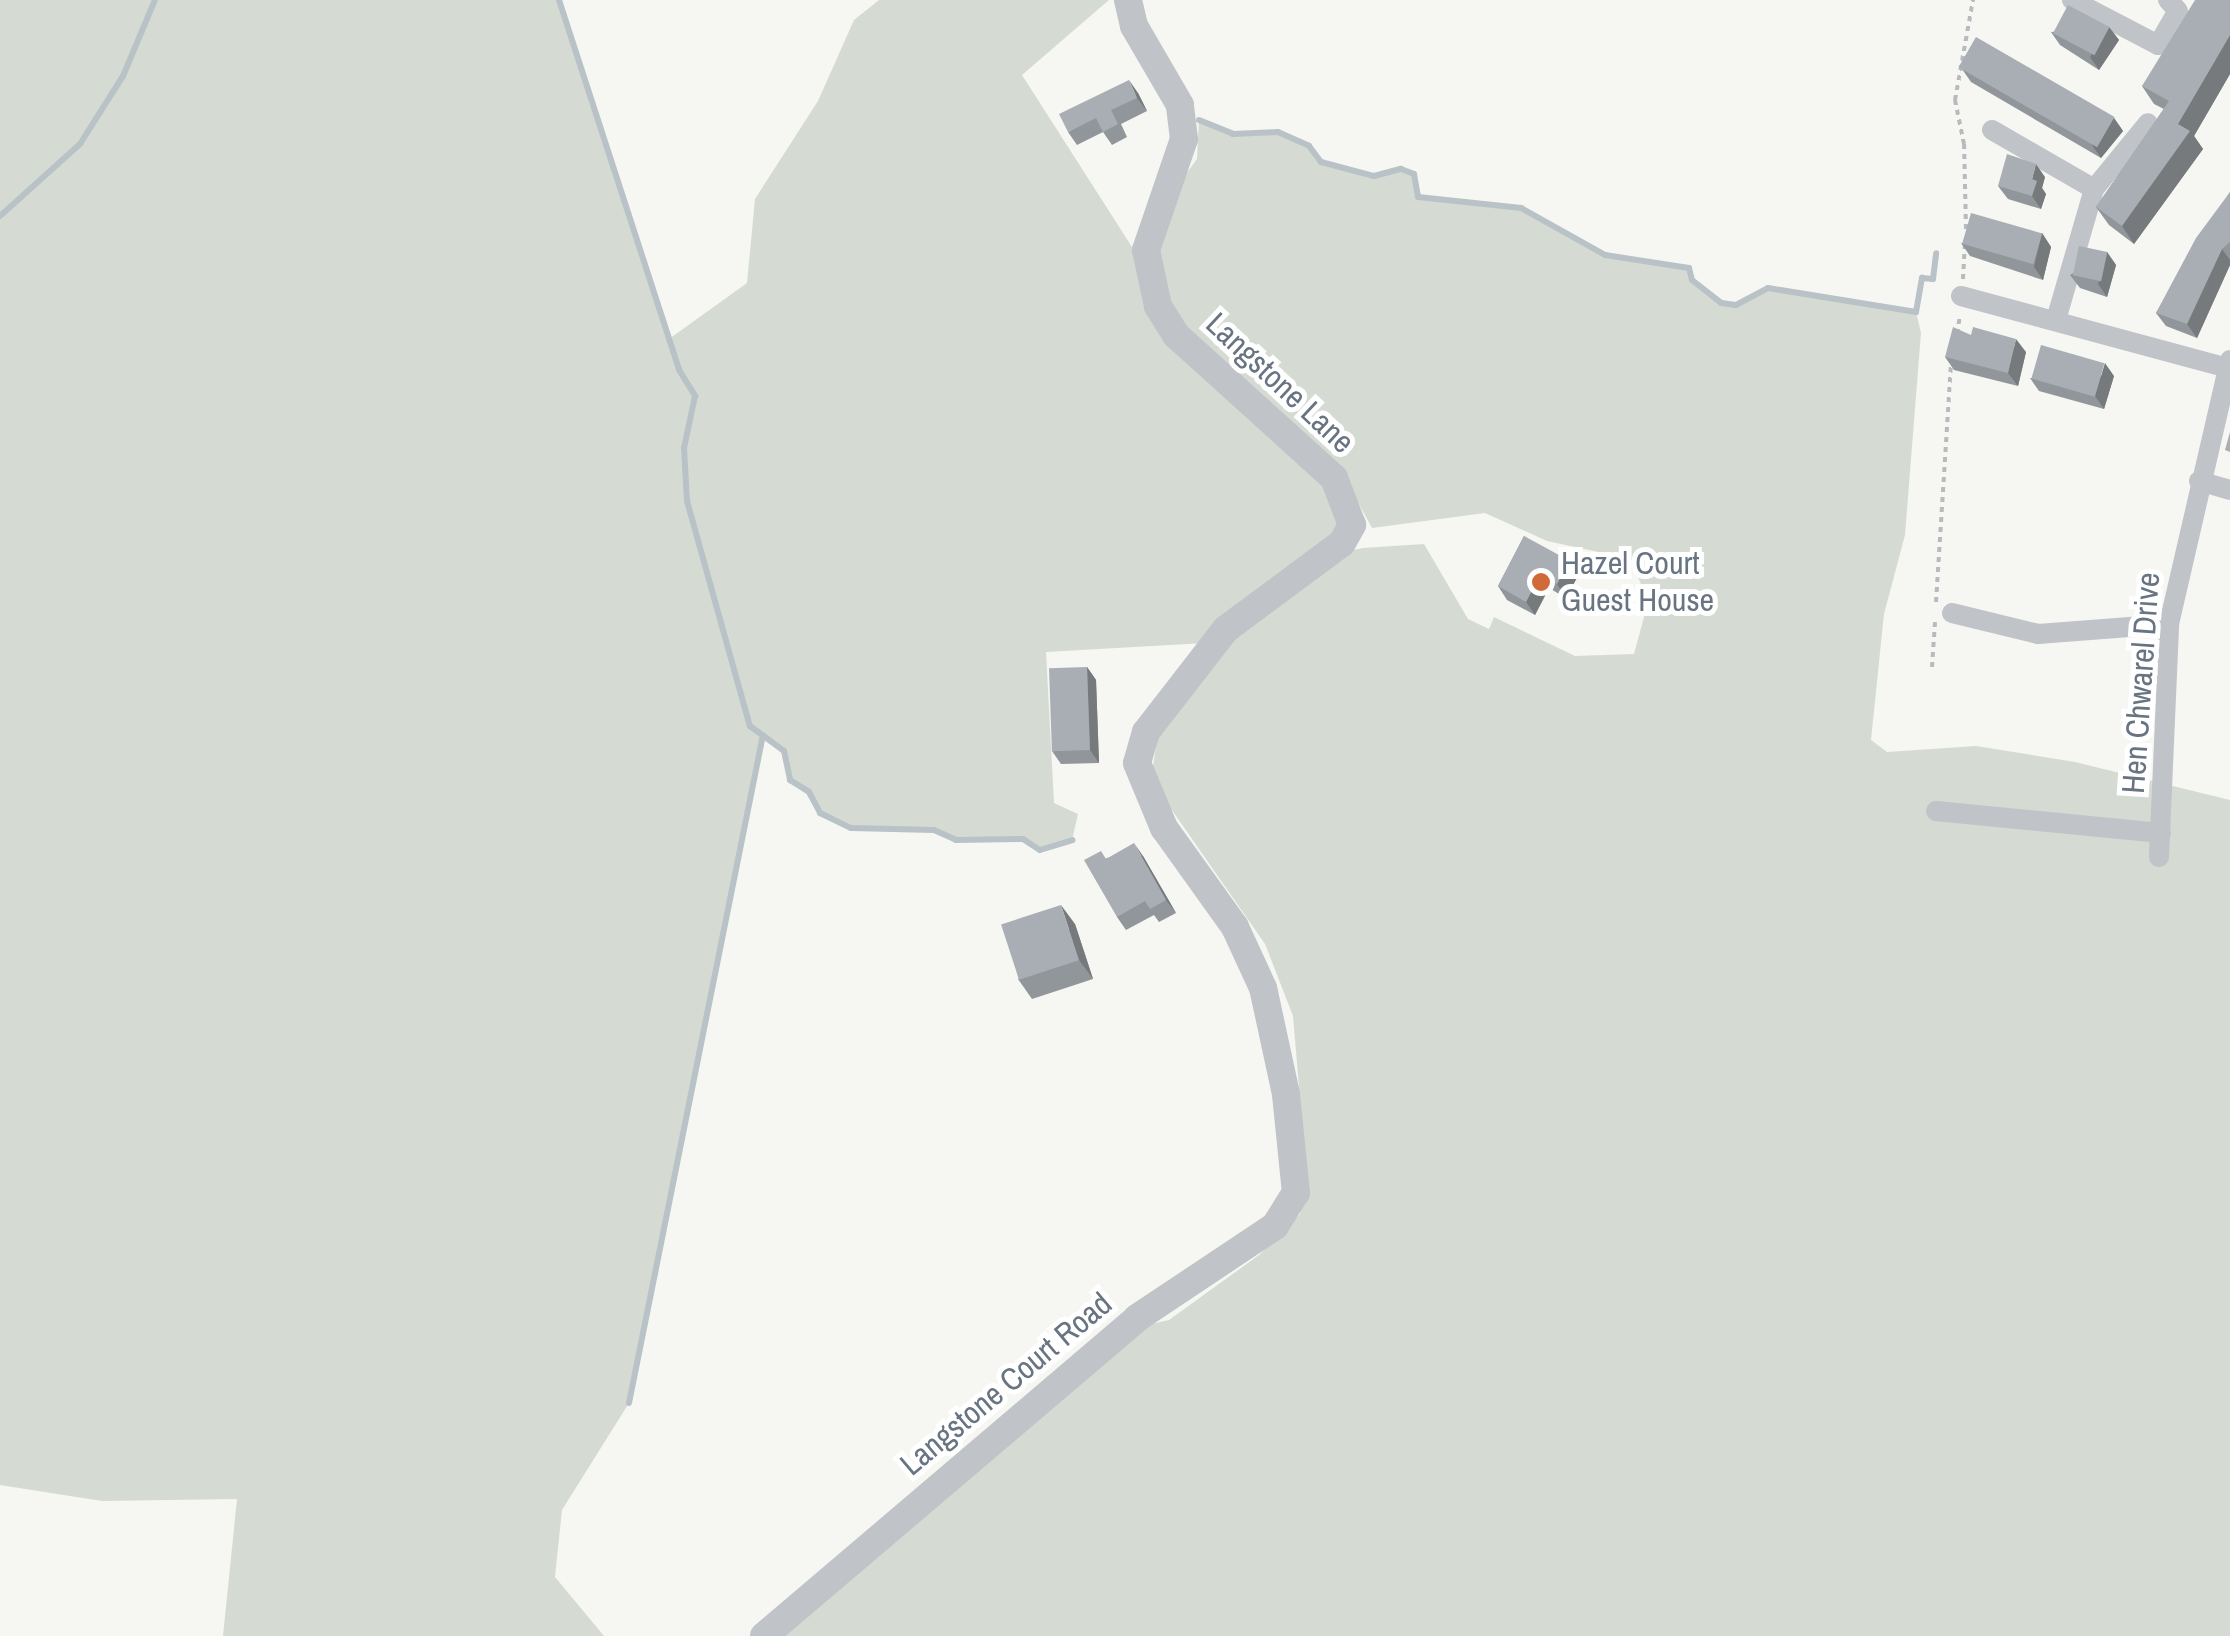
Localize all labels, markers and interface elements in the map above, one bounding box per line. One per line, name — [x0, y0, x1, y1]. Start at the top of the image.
street label: Langstone Lane — [1198, 305, 1362, 461]
place label: Hazel Court Guest House — [1561, 545, 1714, 620]
marker: Hazel Court Guest House — [1530, 571, 1552, 593]
street label: Hen Chwarel Drive — [2114, 571, 2168, 795]
street label: Langstone Court Road — [893, 1284, 1119, 1484]

